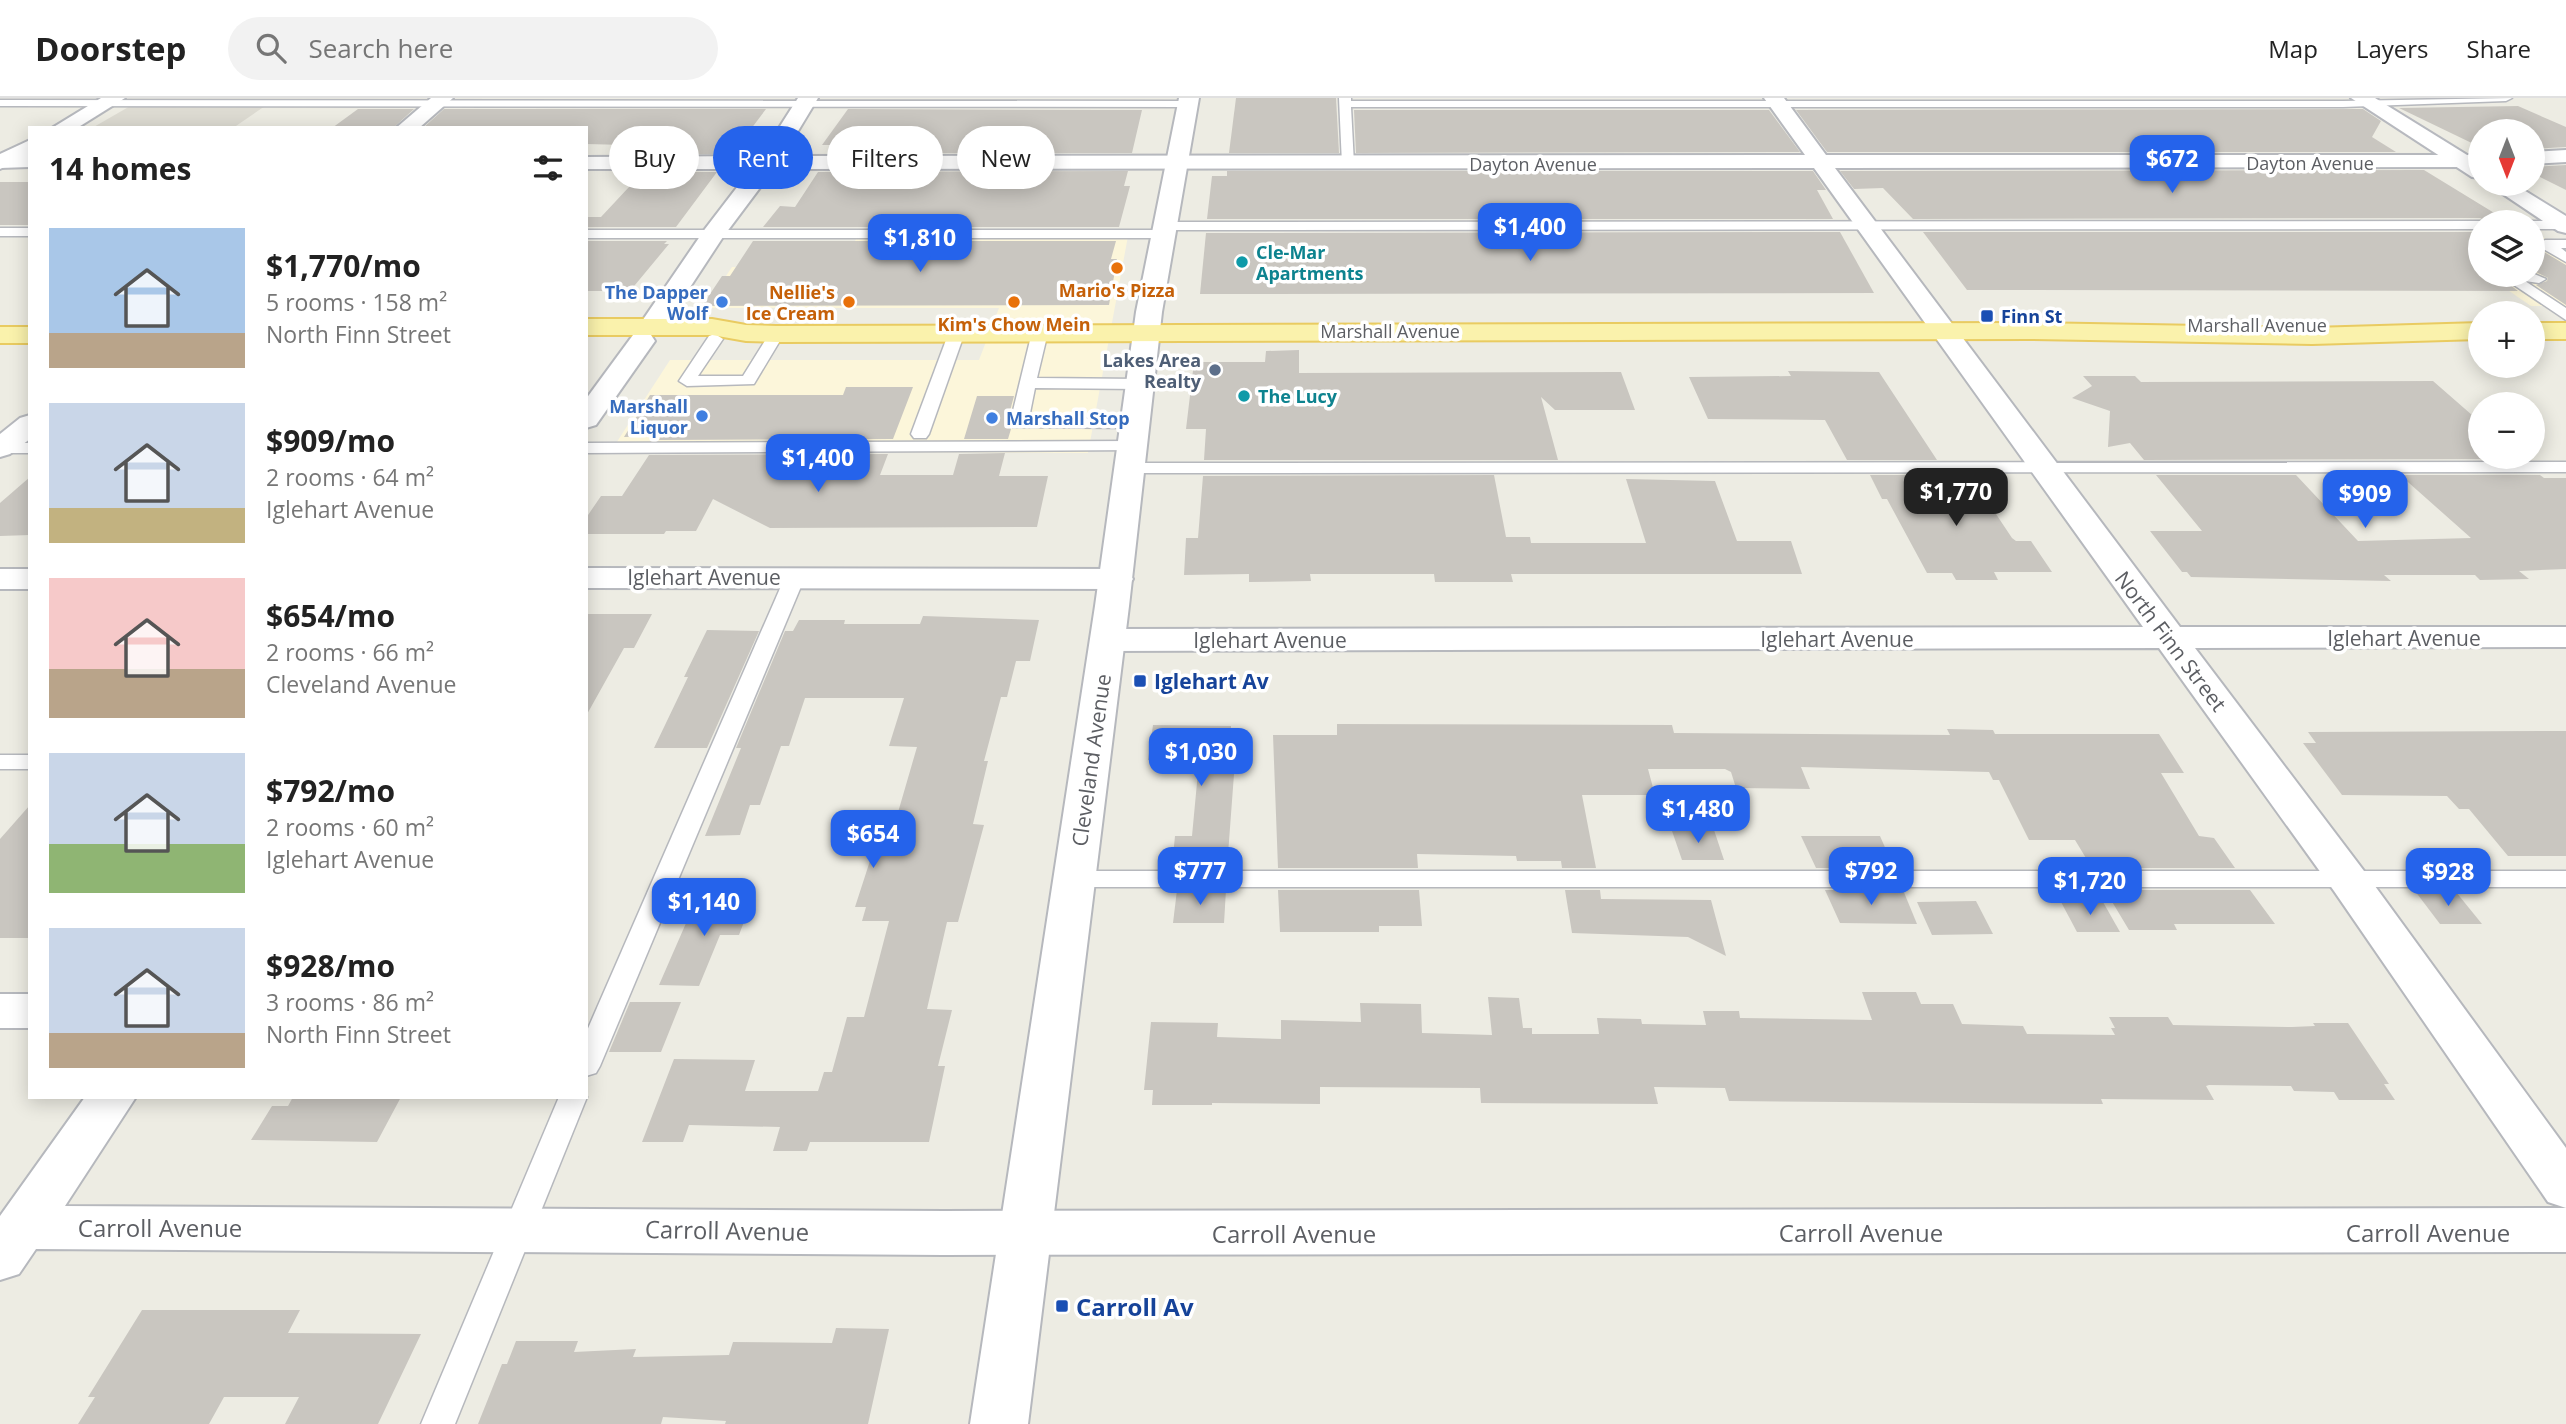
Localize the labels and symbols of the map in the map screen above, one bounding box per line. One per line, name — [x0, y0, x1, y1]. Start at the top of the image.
north arrow — [2468, 119, 2544, 196]
pin: $672 — [2131, 136, 2213, 195]
street label: Dayton Avenue — [2246, 151, 2374, 175]
street label: Dayton Avenue — [1469, 152, 1597, 176]
pin: $1,400 — [1473, 204, 1587, 263]
pin: $1,810 — [863, 214, 977, 274]
place label: Cle-Mar Apartments — [1256, 240, 1364, 285]
marker: Cle-Mar Apartments — [1234, 254, 1250, 270]
marker: Mario's Pizza — [1109, 260, 1125, 276]
place label: Mario's Pizza — [1059, 278, 1175, 302]
place label: The Dapper Wolf — [605, 280, 709, 325]
place label: Nellie's Ice Cream — [746, 280, 835, 325]
marker: The Dapper Wolf — [714, 294, 730, 310]
marker: Nellie's Ice Cream — [841, 294, 857, 310]
marker: Kim's Chow Mein — [1006, 294, 1022, 310]
place label: Finn St — [2001, 304, 2063, 328]
marker: Finn St — [1979, 308, 1995, 324]
place label: Kim's Chow Mein — [938, 312, 1091, 336]
street label: Marshall Avenue — [2187, 313, 2327, 337]
street label: Marshall Avenue — [1320, 319, 1460, 343]
place label: Lakes Area Realty — [1102, 348, 1202, 393]
marker: Lakes Area Realty — [1207, 362, 1223, 378]
place label: The Lucy — [1258, 384, 1338, 408]
marker: The Lucy — [1236, 388, 1252, 404]
place label: Marshall Liquor — [609, 394, 688, 439]
place label: Marshall Stop — [1006, 406, 1130, 430]
marker: Marshall Liquor — [694, 408, 710, 424]
marker: Marshall Stop — [984, 410, 1000, 426]
pin: $1,400 — [761, 434, 875, 494]
pin: $1,770 — [1899, 468, 2013, 528]
pin: $909 — [2324, 470, 2406, 530]
street label: Iglehart Avenue — [627, 563, 781, 591]
street label: North Finn Street — [2109, 565, 2233, 717]
street label: Iglehart Avenue — [2327, 624, 2481, 652]
street label: Iglehart Avenue — [1760, 625, 1914, 653]
street label: Iglehart Avenue — [1193, 626, 1347, 654]
place label: Iglehart Av — [1154, 667, 1269, 695]
street label: Cleveland Avenue — [1065, 672, 1117, 848]
marker: Iglehart Av — [1132, 673, 1148, 689]
pin: $1,030 — [1144, 728, 1258, 788]
pin: $1,480 — [1641, 786, 1755, 845]
pin: $654 — [832, 810, 914, 870]
pin: $777 — [1159, 848, 1241, 907]
pin: $792 — [1830, 848, 1912, 907]
pin: $928 — [2407, 848, 2489, 908]
pin: $1,720 — [2033, 858, 2147, 917]
pin: $1,140 — [647, 878, 761, 938]
street label: Carroll Avenue — [78, 1211, 242, 1244]
street label: Carroll Avenue — [645, 1212, 809, 1248]
street label: Carroll Avenue — [1779, 1216, 1943, 1249]
street label: Carroll Avenue — [2346, 1216, 2510, 1249]
street label: Carroll Avenue — [1212, 1217, 1376, 1250]
place label: Carroll Av — [1076, 1290, 1194, 1323]
marker: Carroll Av — [1054, 1298, 1070, 1314]

